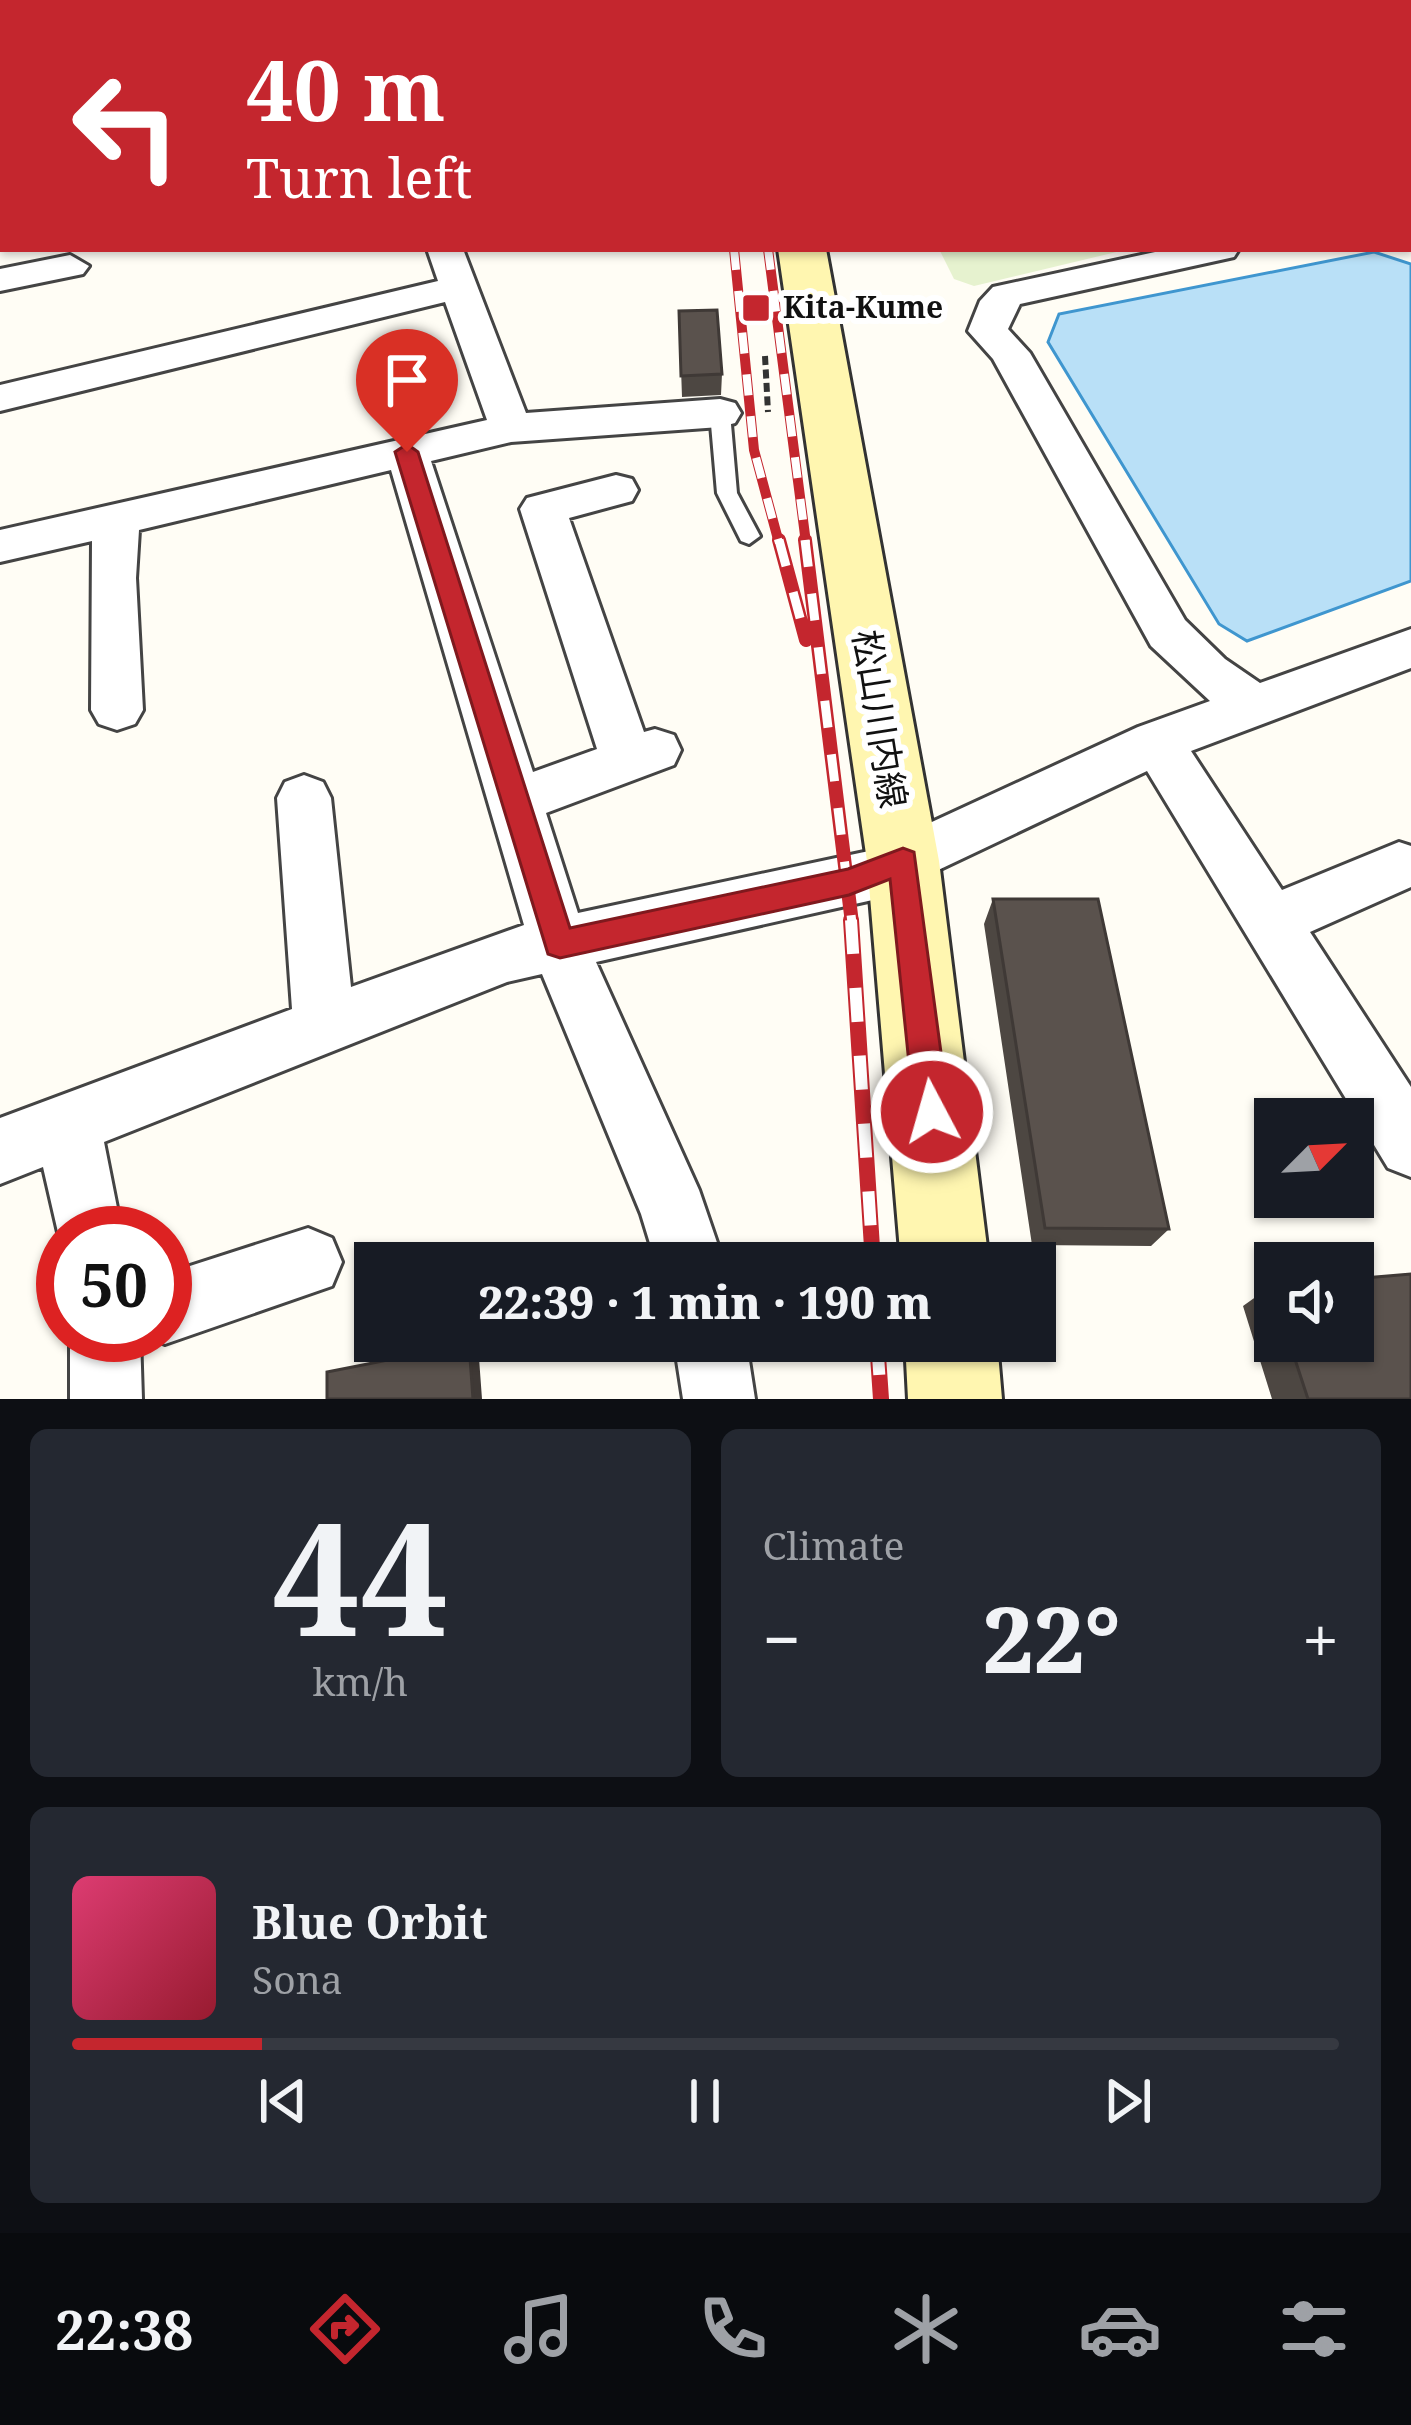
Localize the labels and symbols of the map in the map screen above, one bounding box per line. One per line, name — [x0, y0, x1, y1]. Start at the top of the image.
place label: Kita-Kume — [783, 286, 943, 327]
marker: Kita-Kume — [740, 292, 772, 324]
pin — [356, 329, 458, 452]
street label: 松山川内線 — [842, 626, 919, 812]
position arrow — [869, 1049, 995, 1175]
north arrow — [1254, 1098, 1374, 1218]
speed limit sign: 50 — [36, 1206, 192, 1362]

